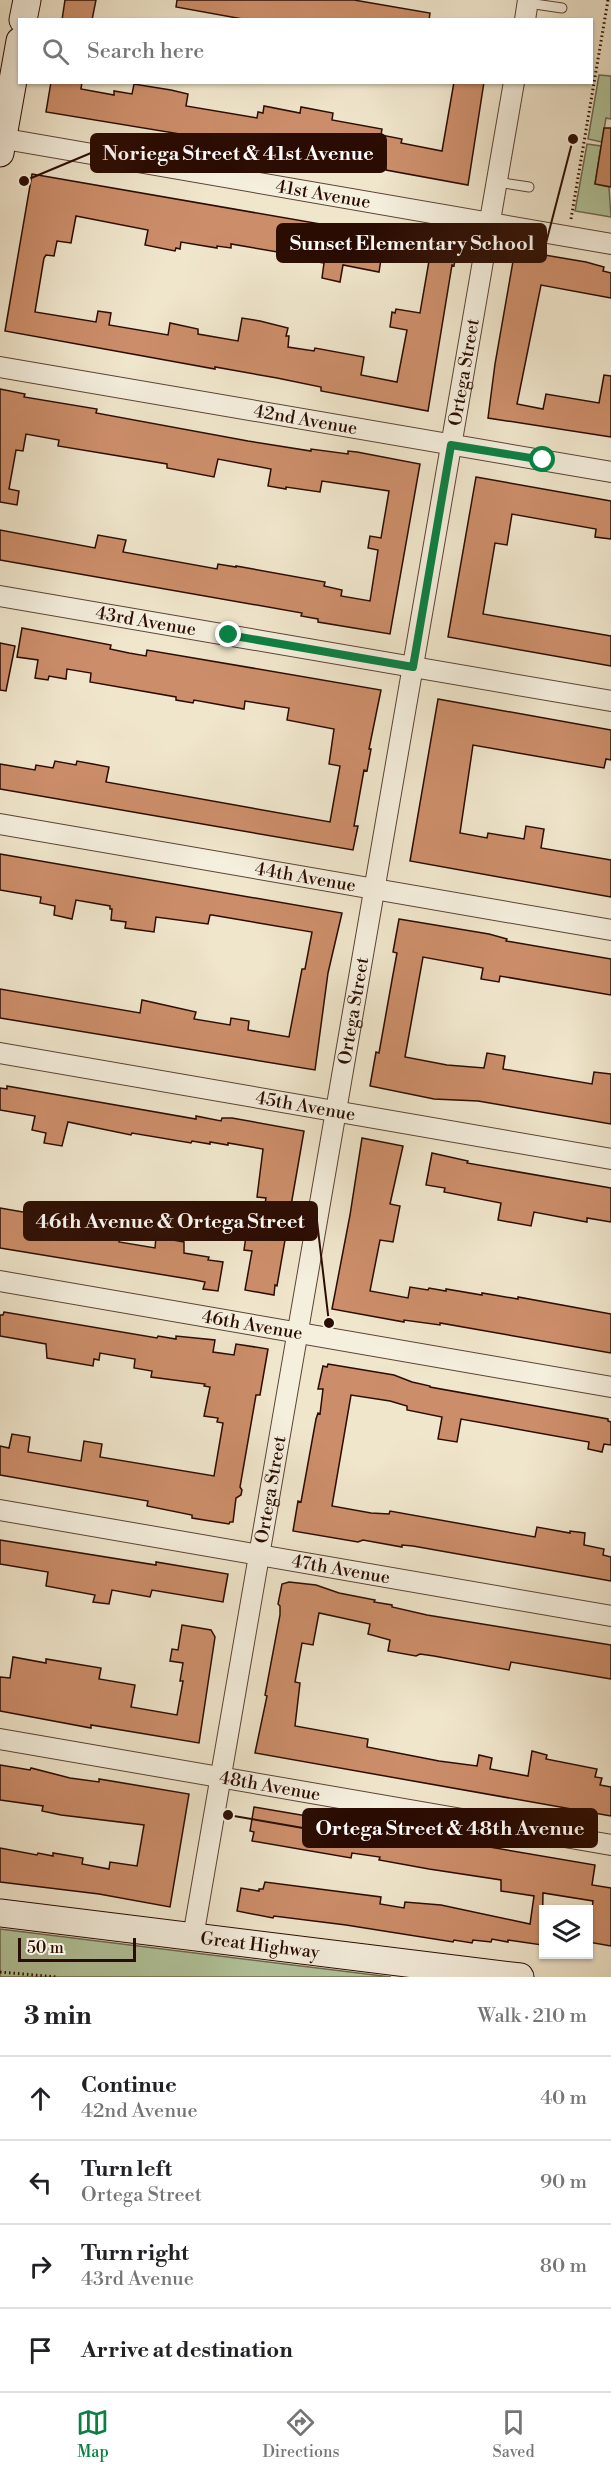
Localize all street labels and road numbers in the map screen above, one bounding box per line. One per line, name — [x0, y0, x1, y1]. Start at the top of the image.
street label: 41st Avenue — [274, 175, 372, 214]
street label: Ortega Street — [444, 316, 485, 428]
street label: 42nd Avenue — [252, 400, 359, 440]
street label: 43rd Avenue — [94, 602, 198, 641]
street label: 44th Avenue — [253, 857, 358, 898]
street label: Ortega Street — [333, 955, 374, 1066]
street label: 45th Avenue — [254, 1087, 357, 1126]
street label: 46th Avenue — [200, 1305, 304, 1345]
street label: Ortega Street — [250, 1434, 292, 1545]
street label: 47th Avenue — [290, 1550, 392, 1589]
street label: 48th Avenue — [218, 1766, 322, 1806]
street label: Great Highway — [199, 1927, 321, 1964]

